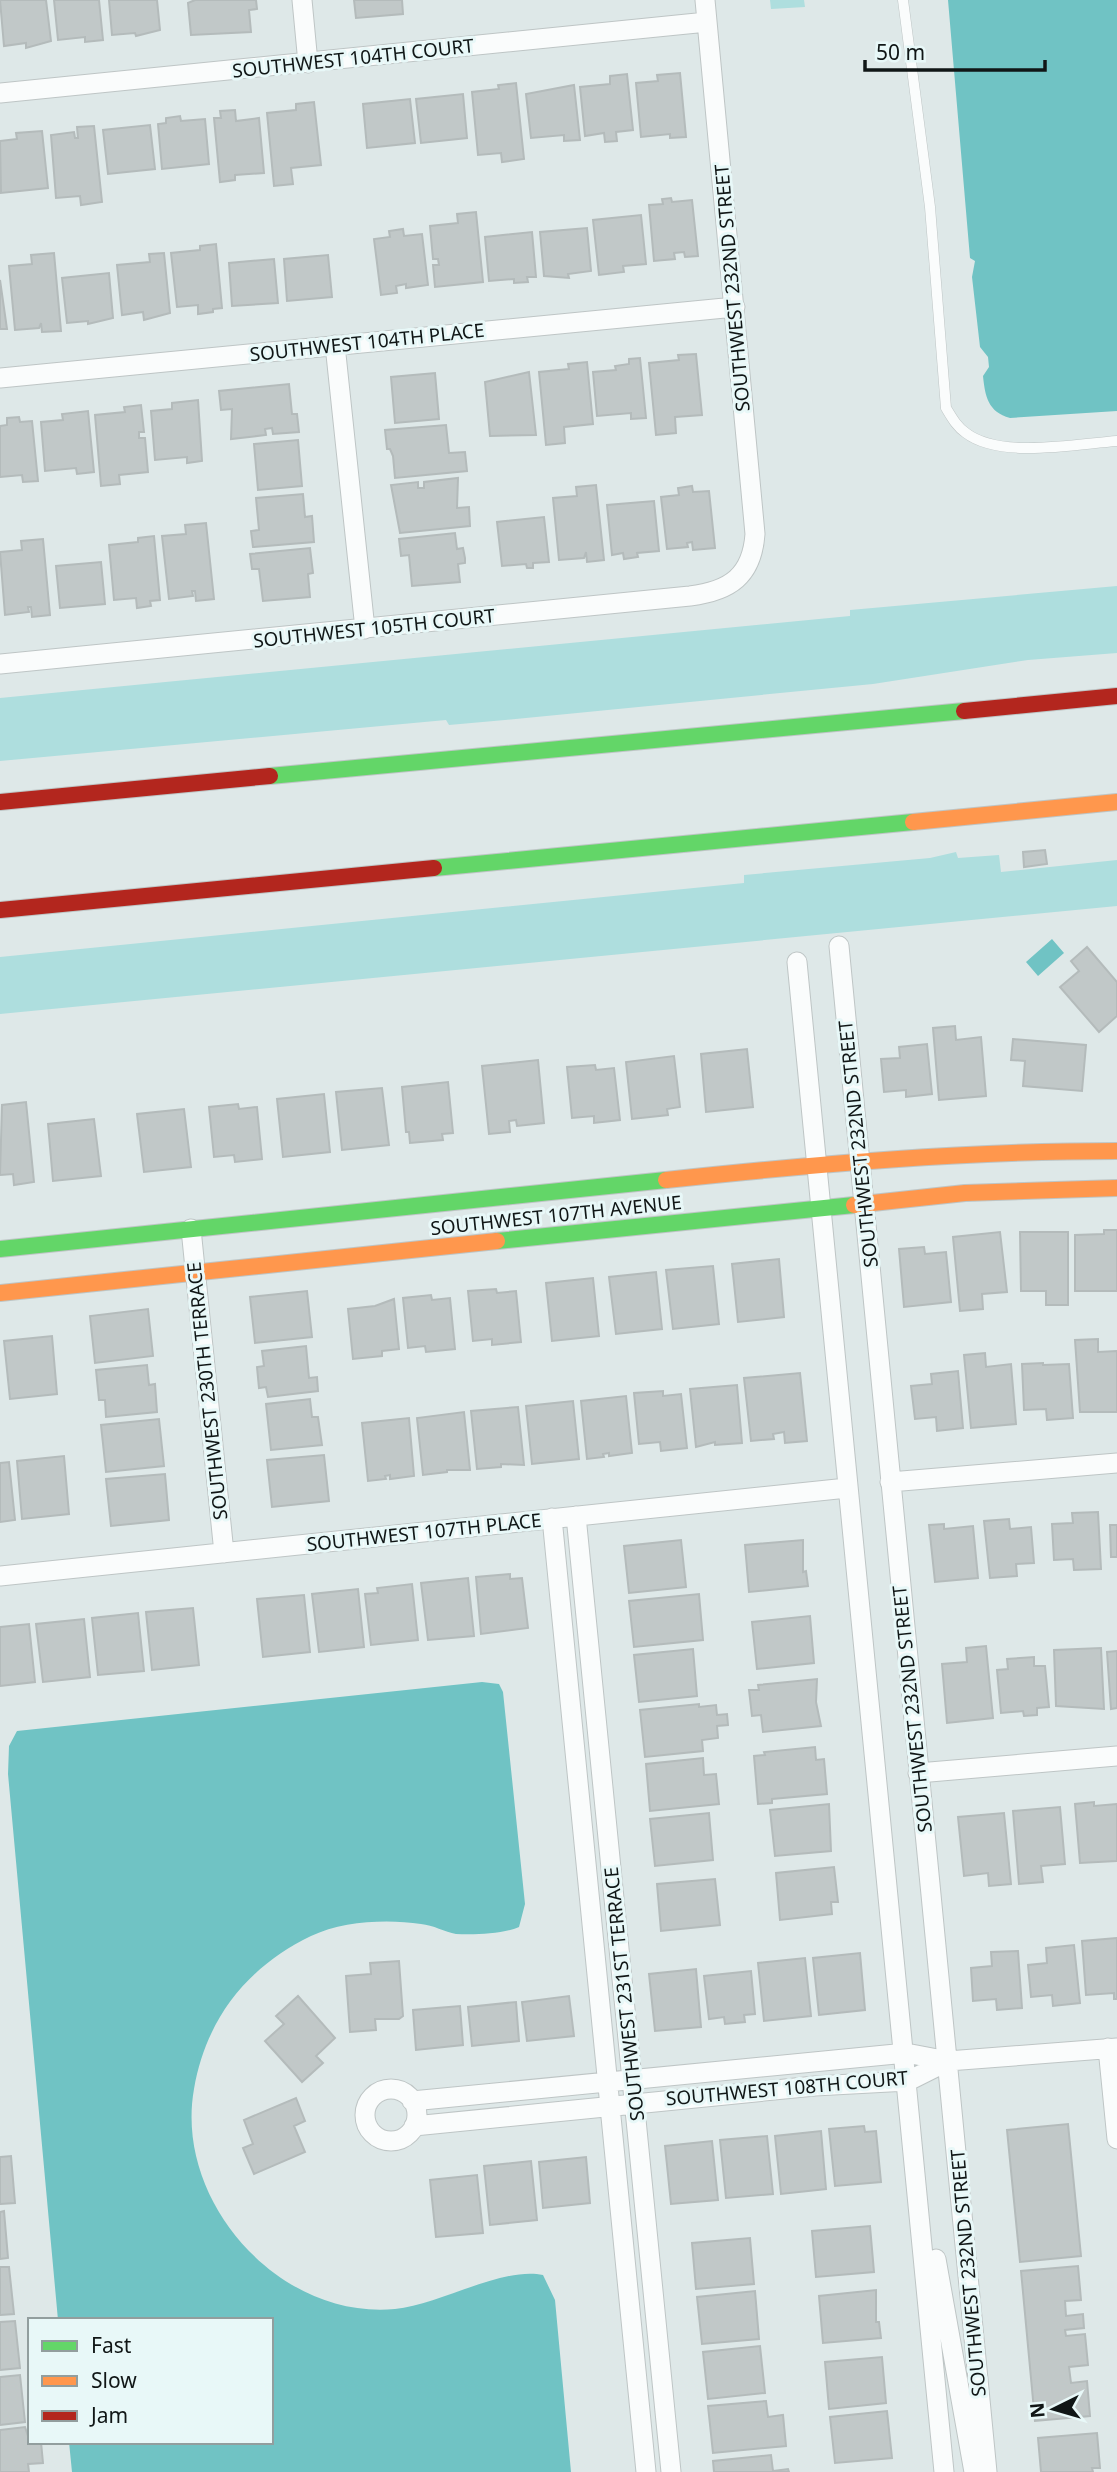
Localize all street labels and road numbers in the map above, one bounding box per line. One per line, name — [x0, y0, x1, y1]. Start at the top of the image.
street label: SOUTHWEST 104TH COURT — [231, 32, 476, 84]
street label: SOUTHWEST 232ND STREET — [708, 163, 756, 413]
street label: SOUTHWEST 104TH PLACE — [248, 317, 486, 367]
street label: SOUTHWEST 105TH COURT — [252, 602, 497, 654]
street label: SOUTHWEST 232ND STREET — [832, 1019, 884, 1269]
street label: SOUTHWEST 107TH AVENUE — [429, 1189, 683, 1241]
street label: SOUTHWEST 230TH TERRACE — [181, 1261, 233, 1521]
street label: SOUTHWEST 107TH PLACE — [305, 1507, 543, 1557]
street label: SOUTHWEST 232ND STREET — [886, 1584, 938, 1834]
street label: SOUTHWEST 231ST TERRACE — [598, 1866, 650, 2122]
street label: SOUTHWEST 108TH COURT — [665, 2064, 910, 2112]
street label: SOUTHWEST 232ND STREET — [944, 2148, 992, 2398]

